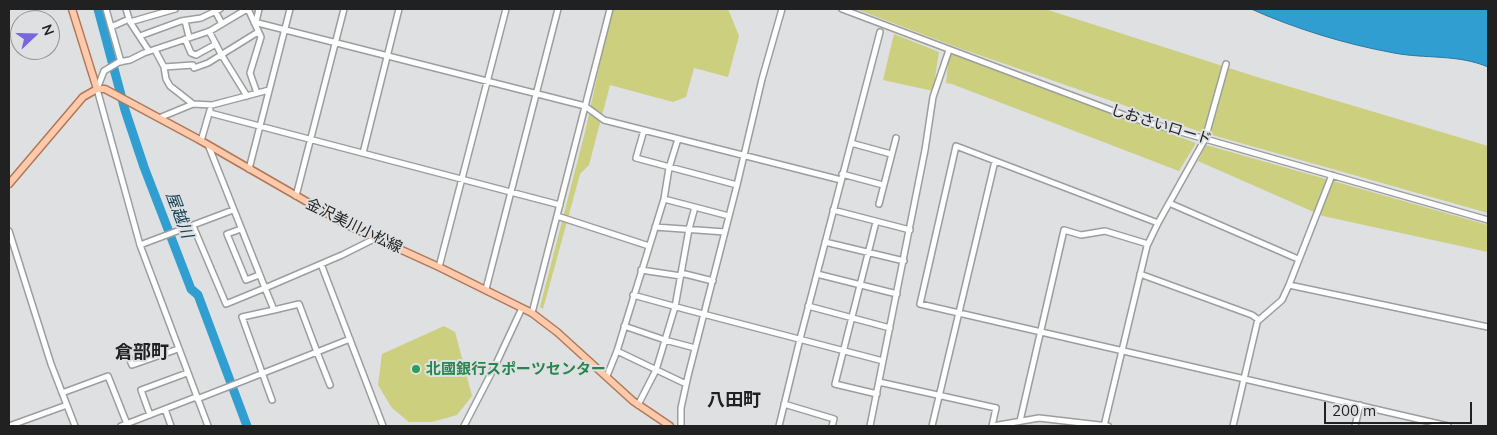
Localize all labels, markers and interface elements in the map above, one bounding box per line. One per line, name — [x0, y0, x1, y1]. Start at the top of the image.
north arrow — [10, 10, 60, 60]
text: N — [38, 22, 58, 38]
street label: しおさいロード — [1108, 101, 1214, 149]
water label: 屋越川 — [161, 189, 197, 241]
street label: 金沢美川小松線 — [303, 195, 405, 257]
district label: 倉部町 — [115, 342, 169, 364]
place label: 北國銀行スポーツセンター — [426, 360, 606, 378]
marker: 北國銀行スポーツセンター — [410, 363, 422, 375]
district label: 八田町 — [707, 390, 761, 412]
scale bar — [1327, 392, 1474, 424]
text: 200 m — [1332, 401, 1376, 420]

